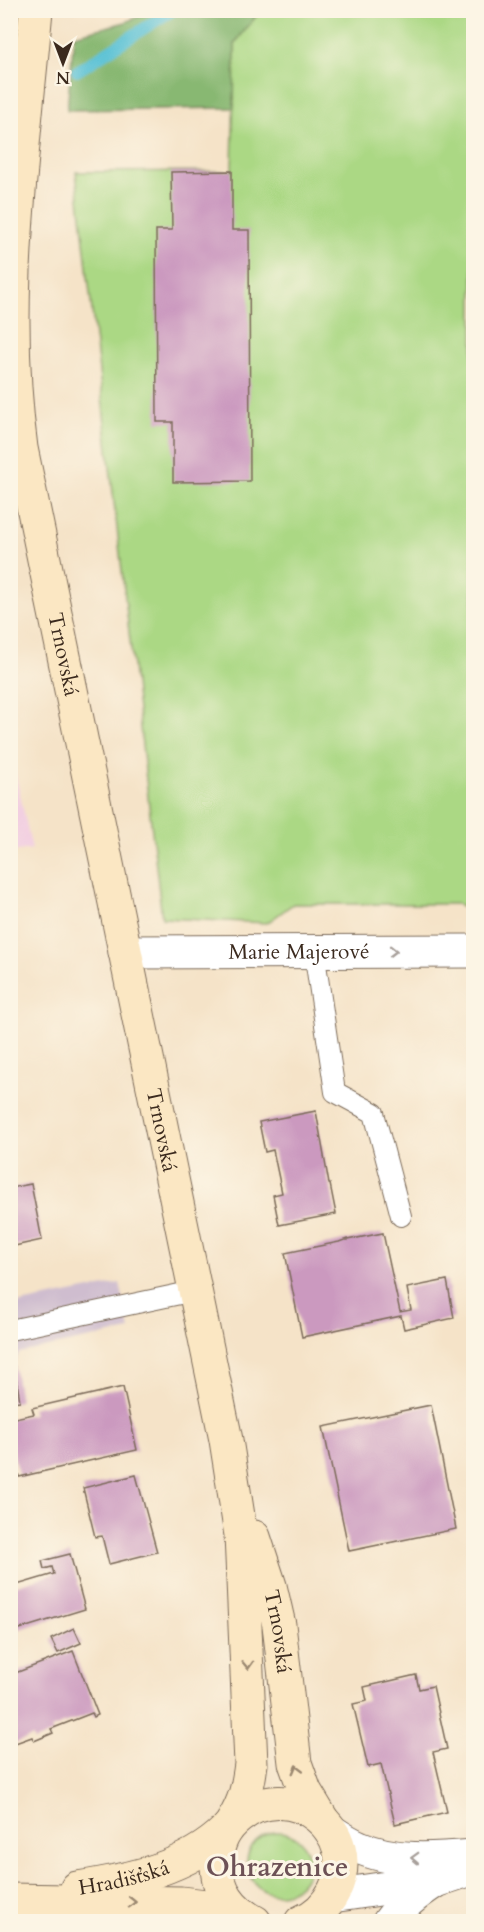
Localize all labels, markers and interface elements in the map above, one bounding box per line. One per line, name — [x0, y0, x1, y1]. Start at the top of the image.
north arrow — [33, 33, 93, 93]
text: N — [56, 66, 70, 88]
street label: Trnovská — [41, 610, 86, 699]
street label: Marie Majerové — [228, 937, 370, 966]
one-way arrow — [389, 945, 398, 957]
street label: Trnovská — [139, 1086, 185, 1175]
street label: Trnovská — [257, 1587, 299, 1675]
one-way arrow — [241, 1661, 254, 1670]
one-way arrow — [291, 1764, 304, 1774]
district label: Ohrazenice — [206, 1849, 348, 1886]
one-way arrow — [411, 1851, 420, 1864]
street label: Hradišťská — [76, 1852, 173, 1902]
one-way arrow — [127, 1896, 136, 1909]

